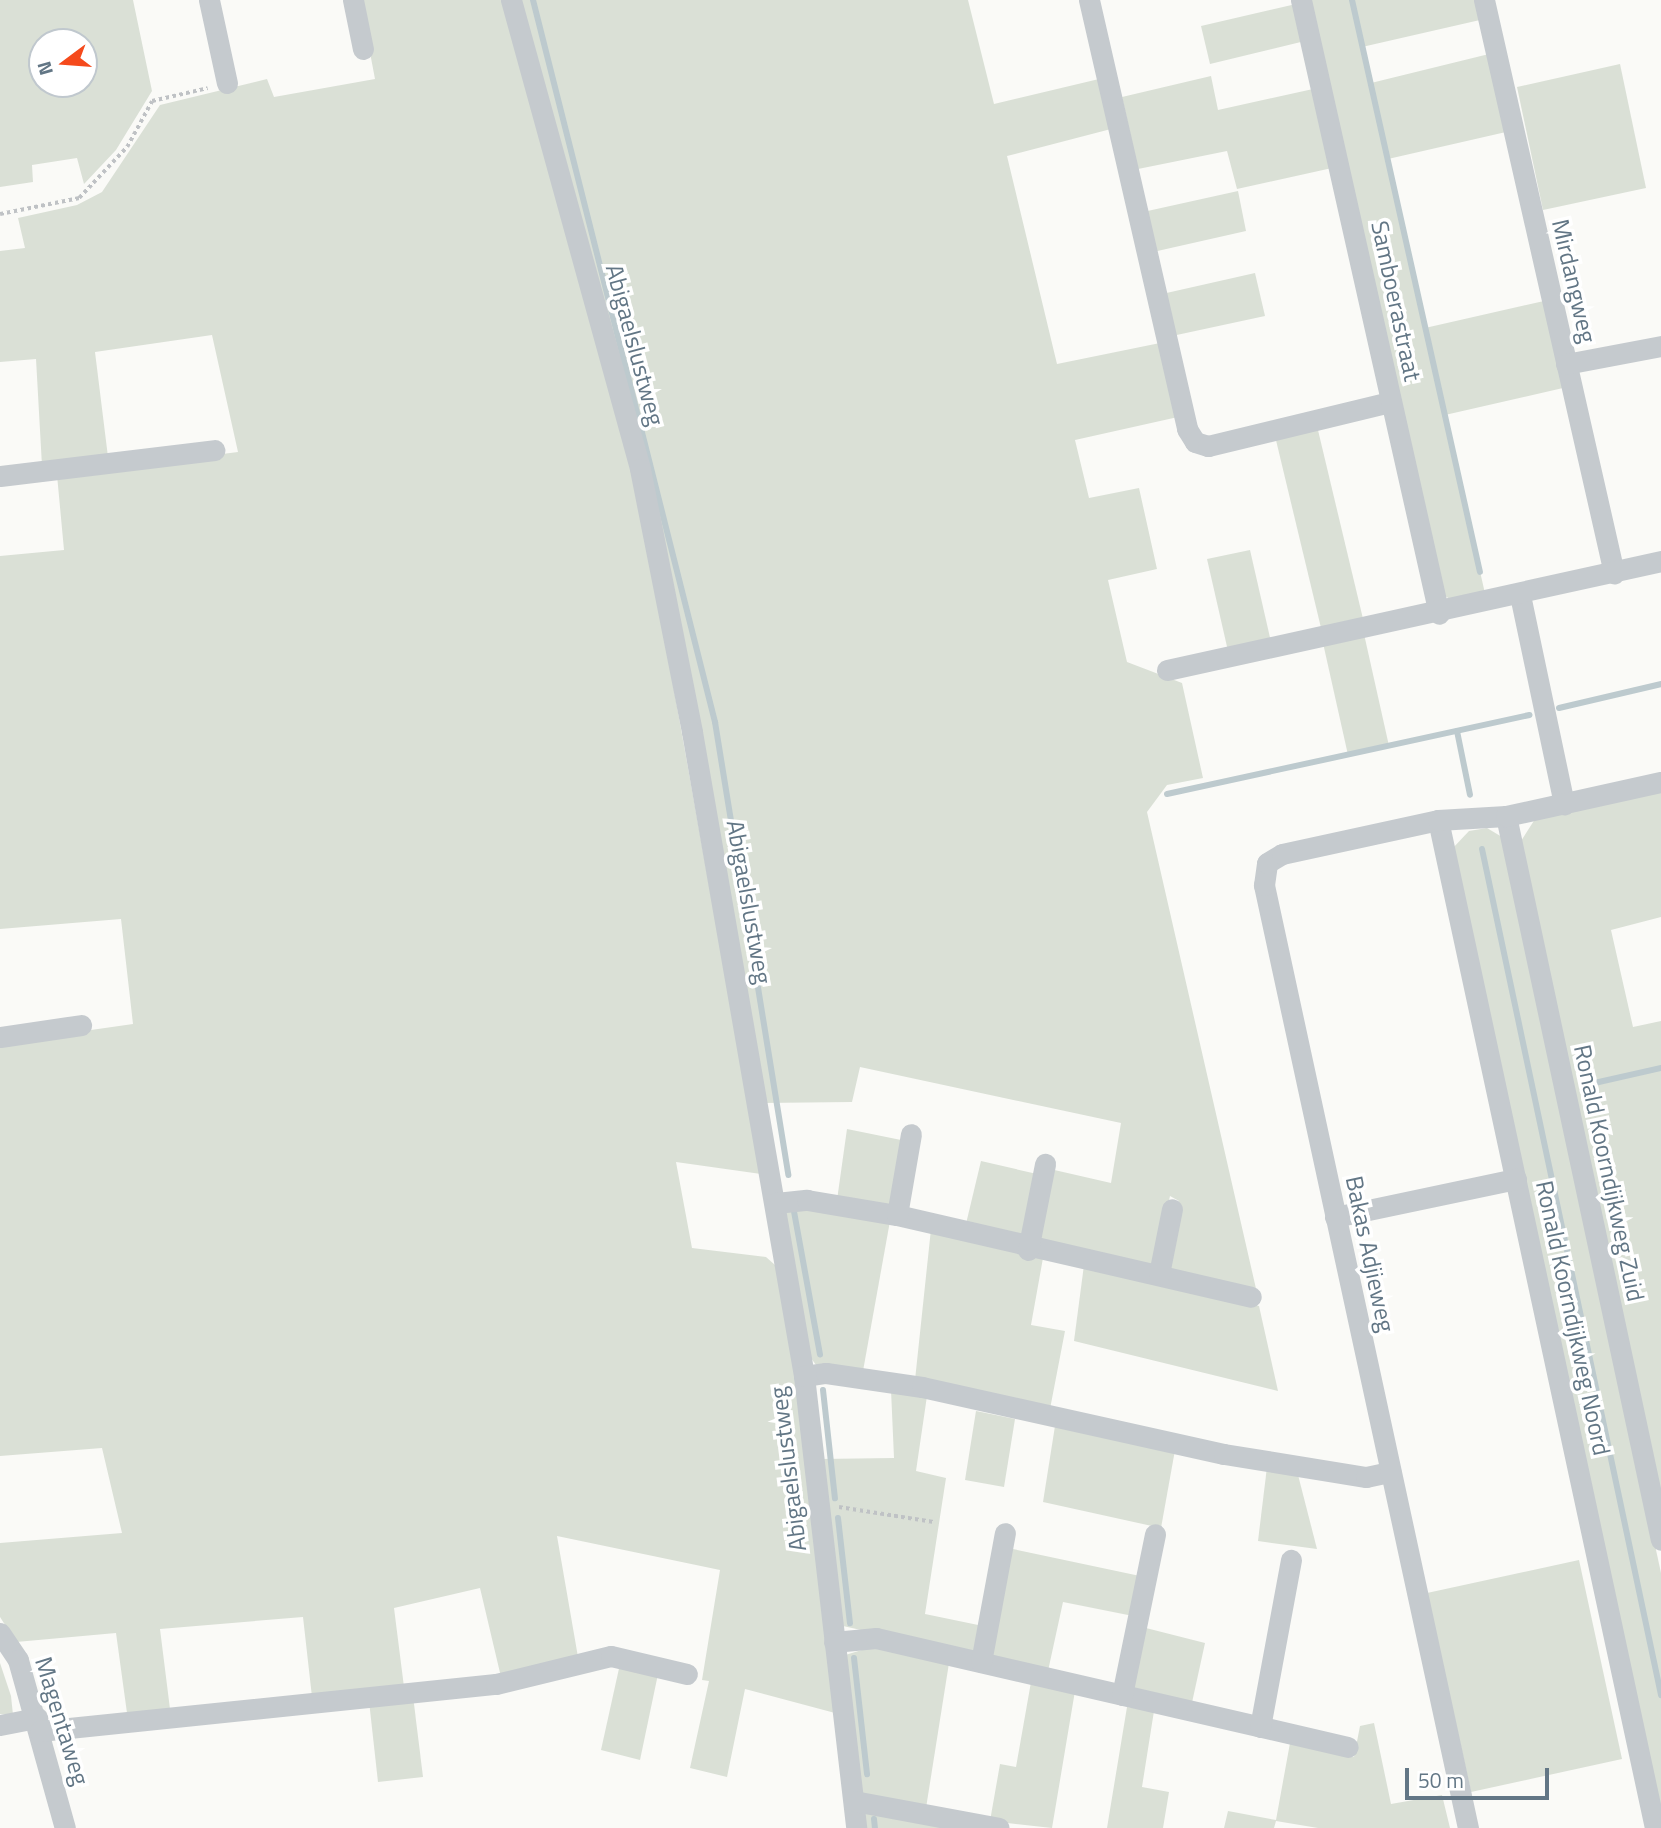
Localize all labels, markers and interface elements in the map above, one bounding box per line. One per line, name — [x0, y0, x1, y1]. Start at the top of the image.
north arrow — [28, 28, 98, 98]
text: N — [29, 58, 60, 79]
street label: Mirdangweg — [1546, 216, 1602, 346]
street label: Samboerastraat — [1365, 218, 1427, 384]
street label: Abigaelslustweg — [600, 261, 670, 429]
street label: Abigaelslustweg — [720, 818, 778, 986]
street label: Ronald Koorndijkweg Zuid — [1568, 1042, 1650, 1304]
street label: Bakas Adjieweg — [1339, 1173, 1401, 1335]
street label: Ronald Koorndijkweg Noord — [1530, 1178, 1616, 1458]
street label: Abigaelslustweg — [764, 1385, 812, 1553]
street label: Magentaweg — [29, 1653, 95, 1789]
scale bar — [1409, 1755, 1552, 1799]
text: 50 m — [1418, 1764, 1464, 1796]

